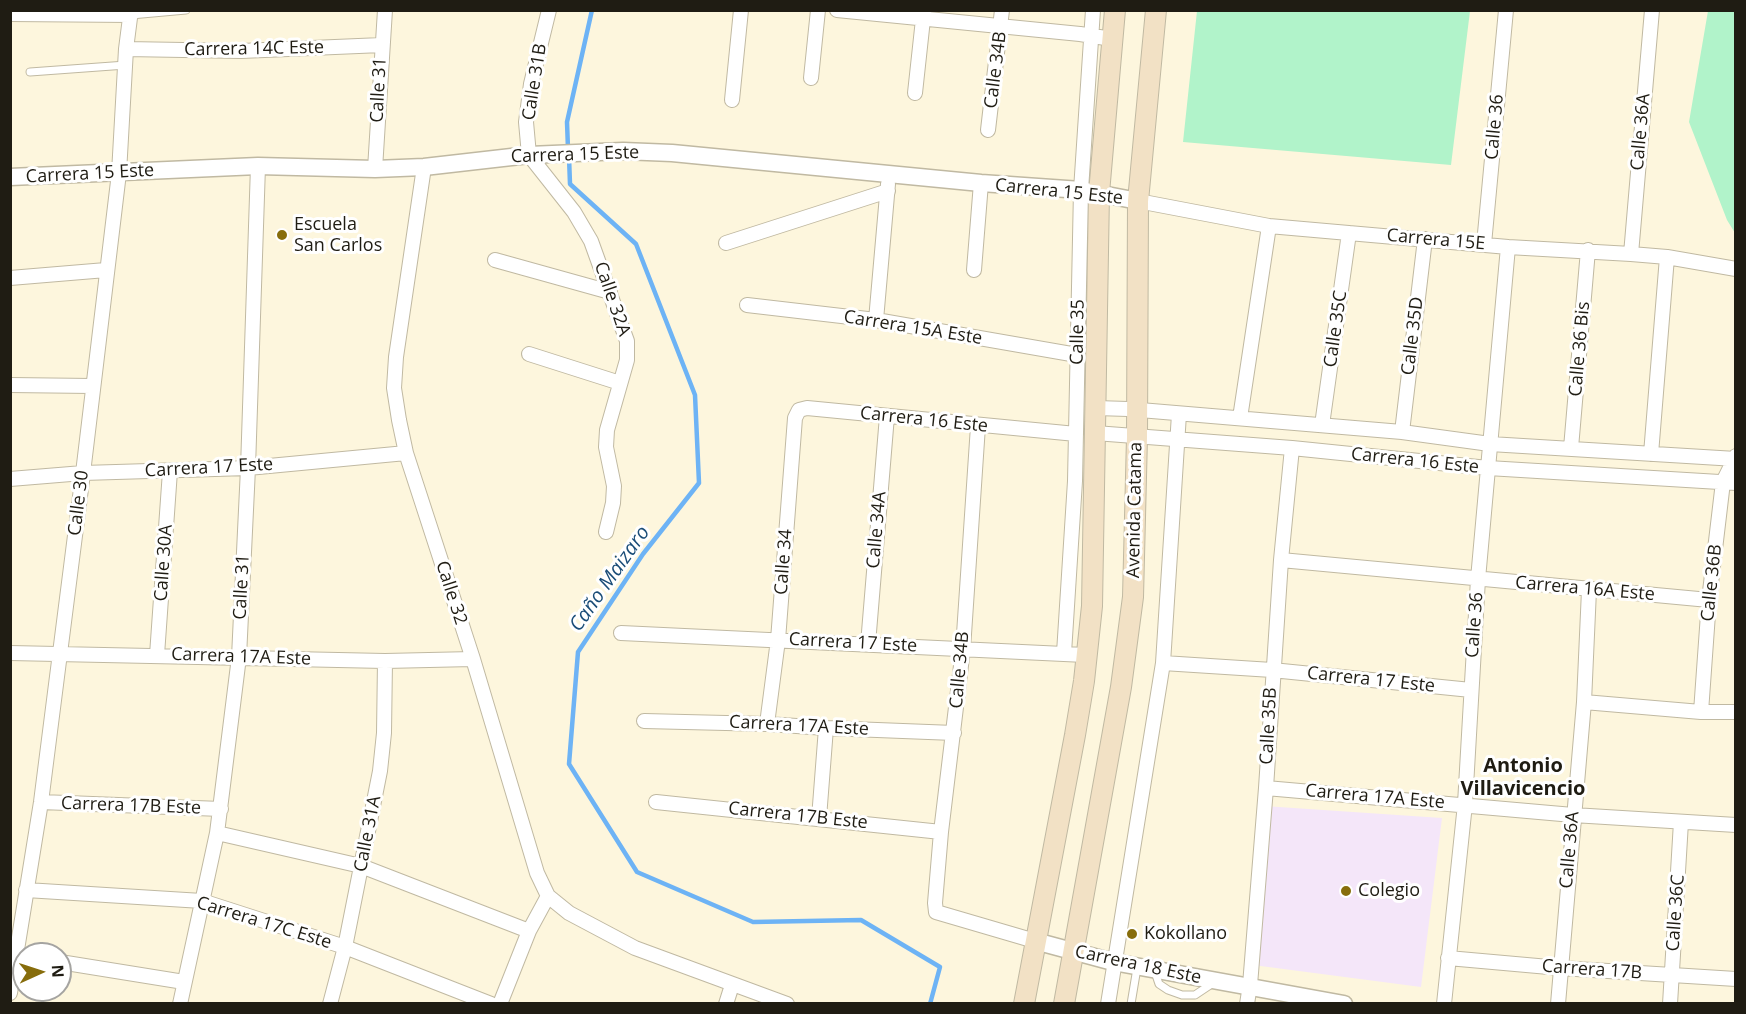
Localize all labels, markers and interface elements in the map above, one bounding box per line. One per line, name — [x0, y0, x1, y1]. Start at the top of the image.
street label: Calle 34B — [981, 30, 1011, 110]
street label: Carrera 14C Este — [184, 37, 324, 61]
street label: Calle 31B — [518, 42, 552, 122]
street label: Calle 31 — [366, 57, 392, 123]
street label: Calle 36 — [1481, 93, 1509, 161]
street label: Calle 36A — [1627, 93, 1655, 171]
street label: Carrera 15 Este — [510, 142, 640, 168]
street label: Carrera 15 Este — [25, 160, 155, 188]
street label: Carrera 15 Este — [994, 175, 1124, 209]
place label: Escuela San Carlos — [294, 214, 382, 256]
street label: Carrera 15E — [1386, 225, 1486, 255]
marker: Escuela San Carlos — [275, 228, 289, 242]
street label: Calle 32A — [589, 259, 635, 339]
street label: Calle 35C — [1320, 289, 1352, 369]
street label: Calle 35D — [1397, 296, 1429, 376]
street label: Calle 35 — [1067, 299, 1089, 365]
street label: Calle 36 Bis — [1565, 301, 1595, 397]
street label: Carrera 15A Este — [842, 306, 984, 350]
street label: Carrera 16 Este — [859, 403, 989, 437]
street label: Avenida Catama — [1123, 442, 1147, 578]
street label: Carrera 16 Este — [1350, 444, 1480, 478]
street label: Carrera 17 Este — [144, 454, 274, 482]
street label: Calle 30 — [64, 469, 94, 537]
street label: Calle 34A — [863, 491, 891, 569]
water label: Caño Maizaro — [565, 522, 655, 636]
street label: Calle 30A — [151, 524, 177, 602]
street label: Calle 34 — [771, 528, 797, 596]
street label: Calle 36B — [1697, 543, 1727, 623]
street label: Calle 31 — [229, 554, 255, 620]
street label: Calle 32 — [431, 558, 471, 628]
street label: Carrera 16A Este — [1514, 572, 1656, 606]
street label: Calle 36 — [1462, 591, 1488, 659]
street label: Carrera 17 Este — [788, 629, 918, 657]
street label: Calle 34B — [946, 630, 974, 710]
street label: Carrera 17A Este — [171, 644, 311, 670]
street label: Carrera 17 Este — [1306, 663, 1436, 697]
street label: Calle 35B — [1256, 687, 1282, 765]
street label: Carrera 17A Este — [729, 712, 869, 740]
district label: Antonio Villavicencio — [1461, 754, 1585, 801]
street label: Carrera 17A Este — [1304, 780, 1446, 814]
street label: Carrera 17B Este — [61, 793, 201, 819]
street label: Calle 31A — [350, 794, 386, 874]
street label: Carrera 17B Este — [727, 798, 869, 834]
street label: Calle 36A — [1556, 811, 1584, 889]
street label: Calle 36C — [1663, 874, 1689, 952]
place label: Colegio — [1358, 880, 1420, 902]
marker: Colegio — [1339, 884, 1353, 898]
street label: Carrera 17C Este — [194, 892, 334, 954]
place label: Kokollano — [1144, 923, 1227, 945]
marker: Kokollano — [1125, 927, 1139, 941]
street label: Carrera 18 Este — [1073, 941, 1203, 989]
north arrow — [12, 942, 72, 1002]
street label: Carrera 17B — [1541, 956, 1643, 984]
text: N — [47, 964, 69, 978]

